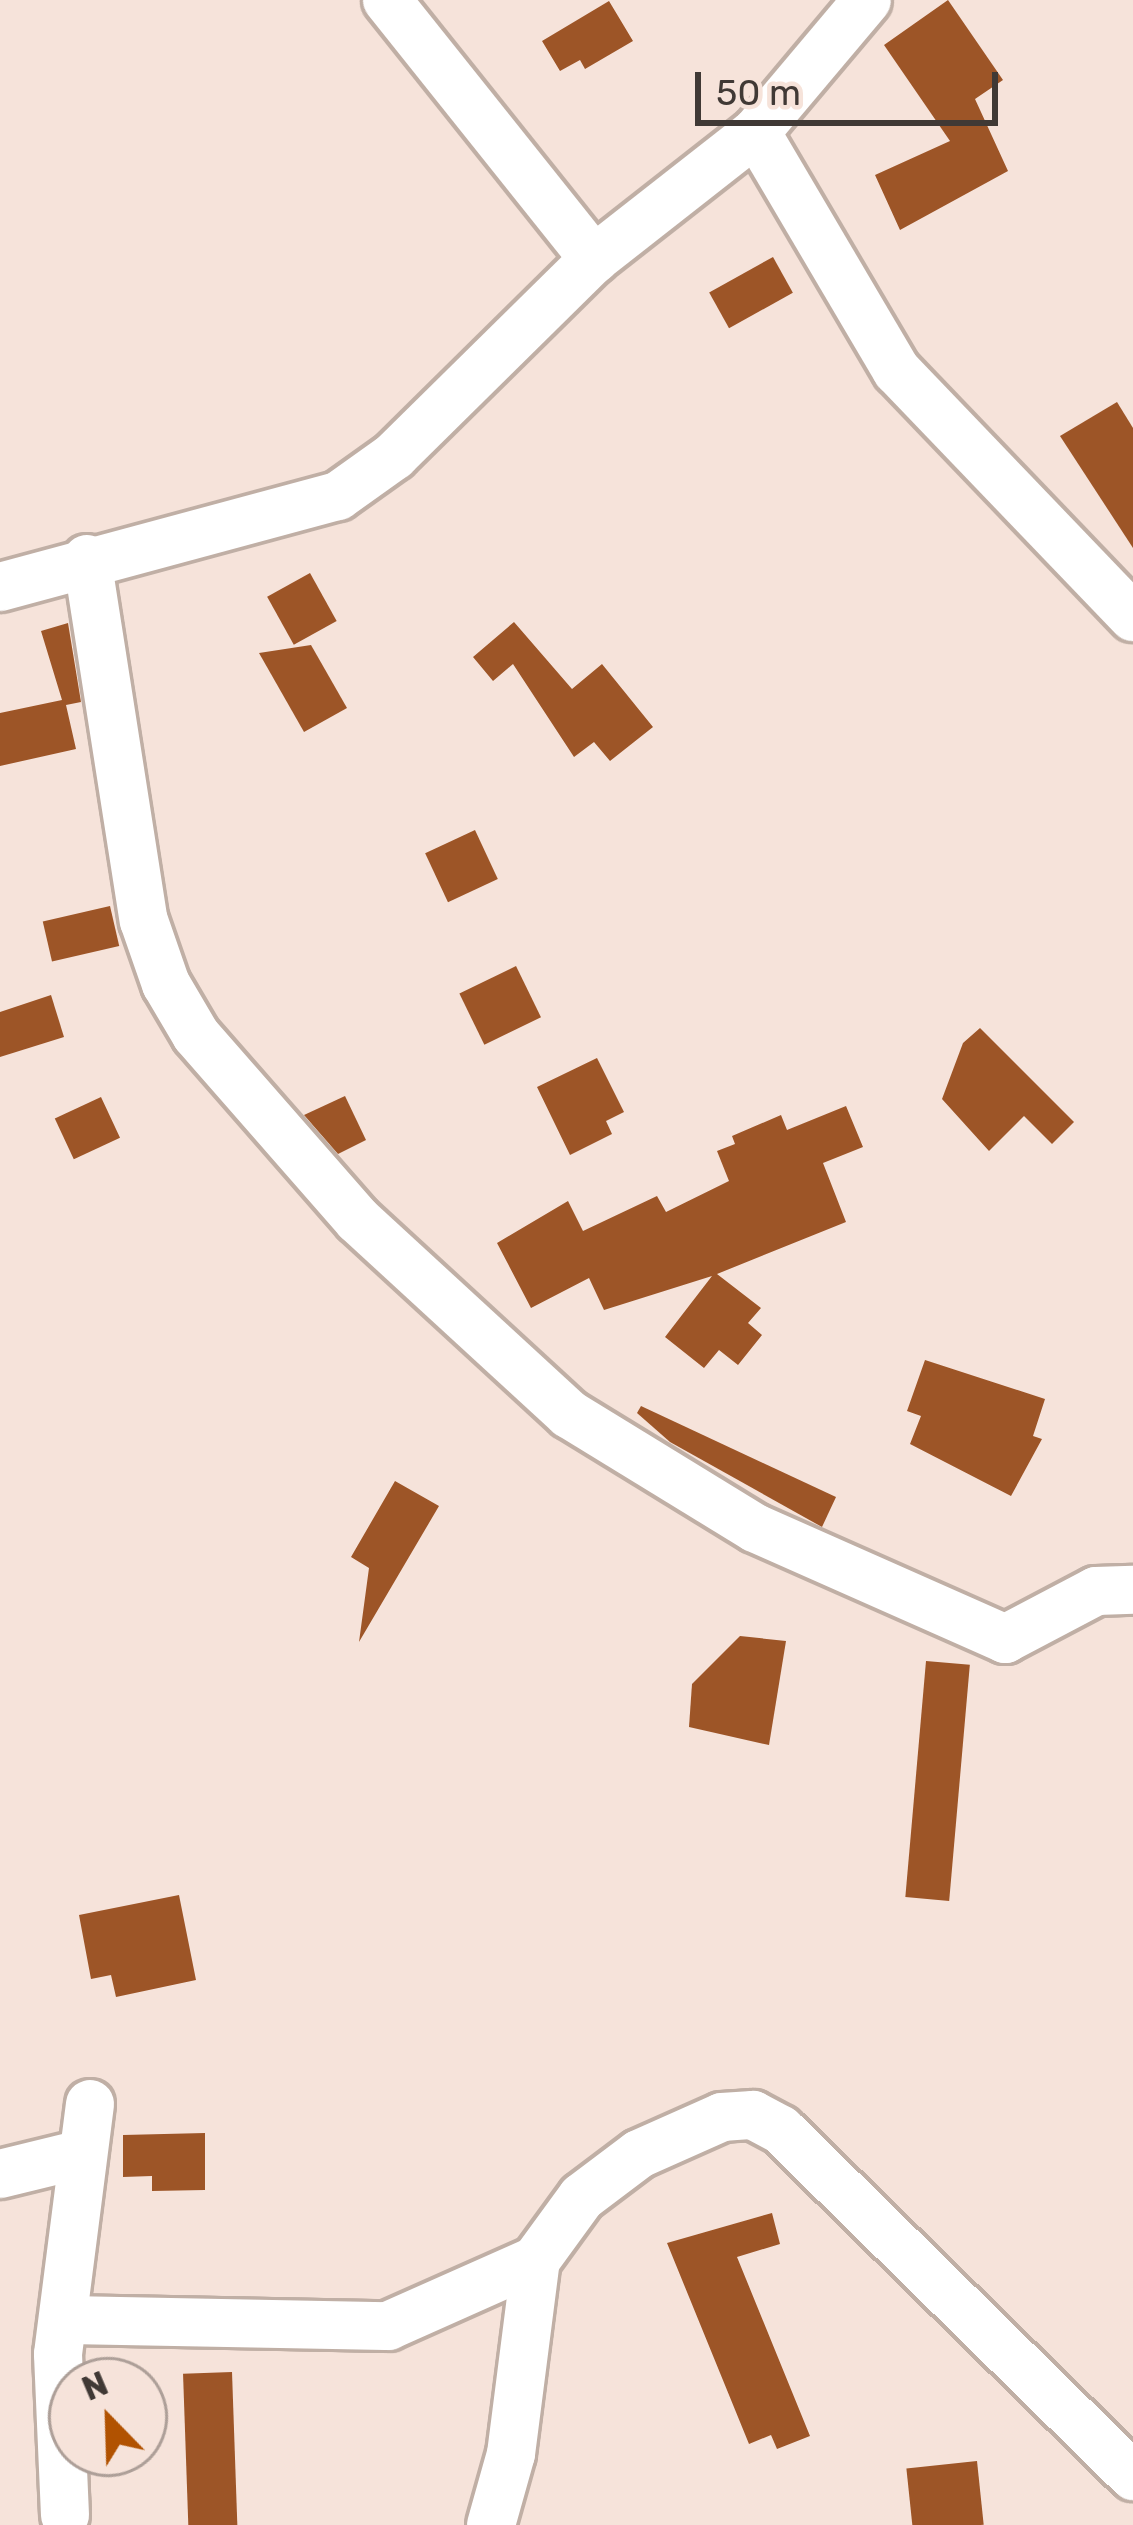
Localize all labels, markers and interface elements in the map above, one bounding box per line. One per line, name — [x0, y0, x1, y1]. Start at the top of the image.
scale bar — [701, 48, 1004, 122]
text: 50 m — [716, 71, 801, 114]
north arrow — [48, 2357, 168, 2477]
text: N — [76, 2364, 113, 2409]

